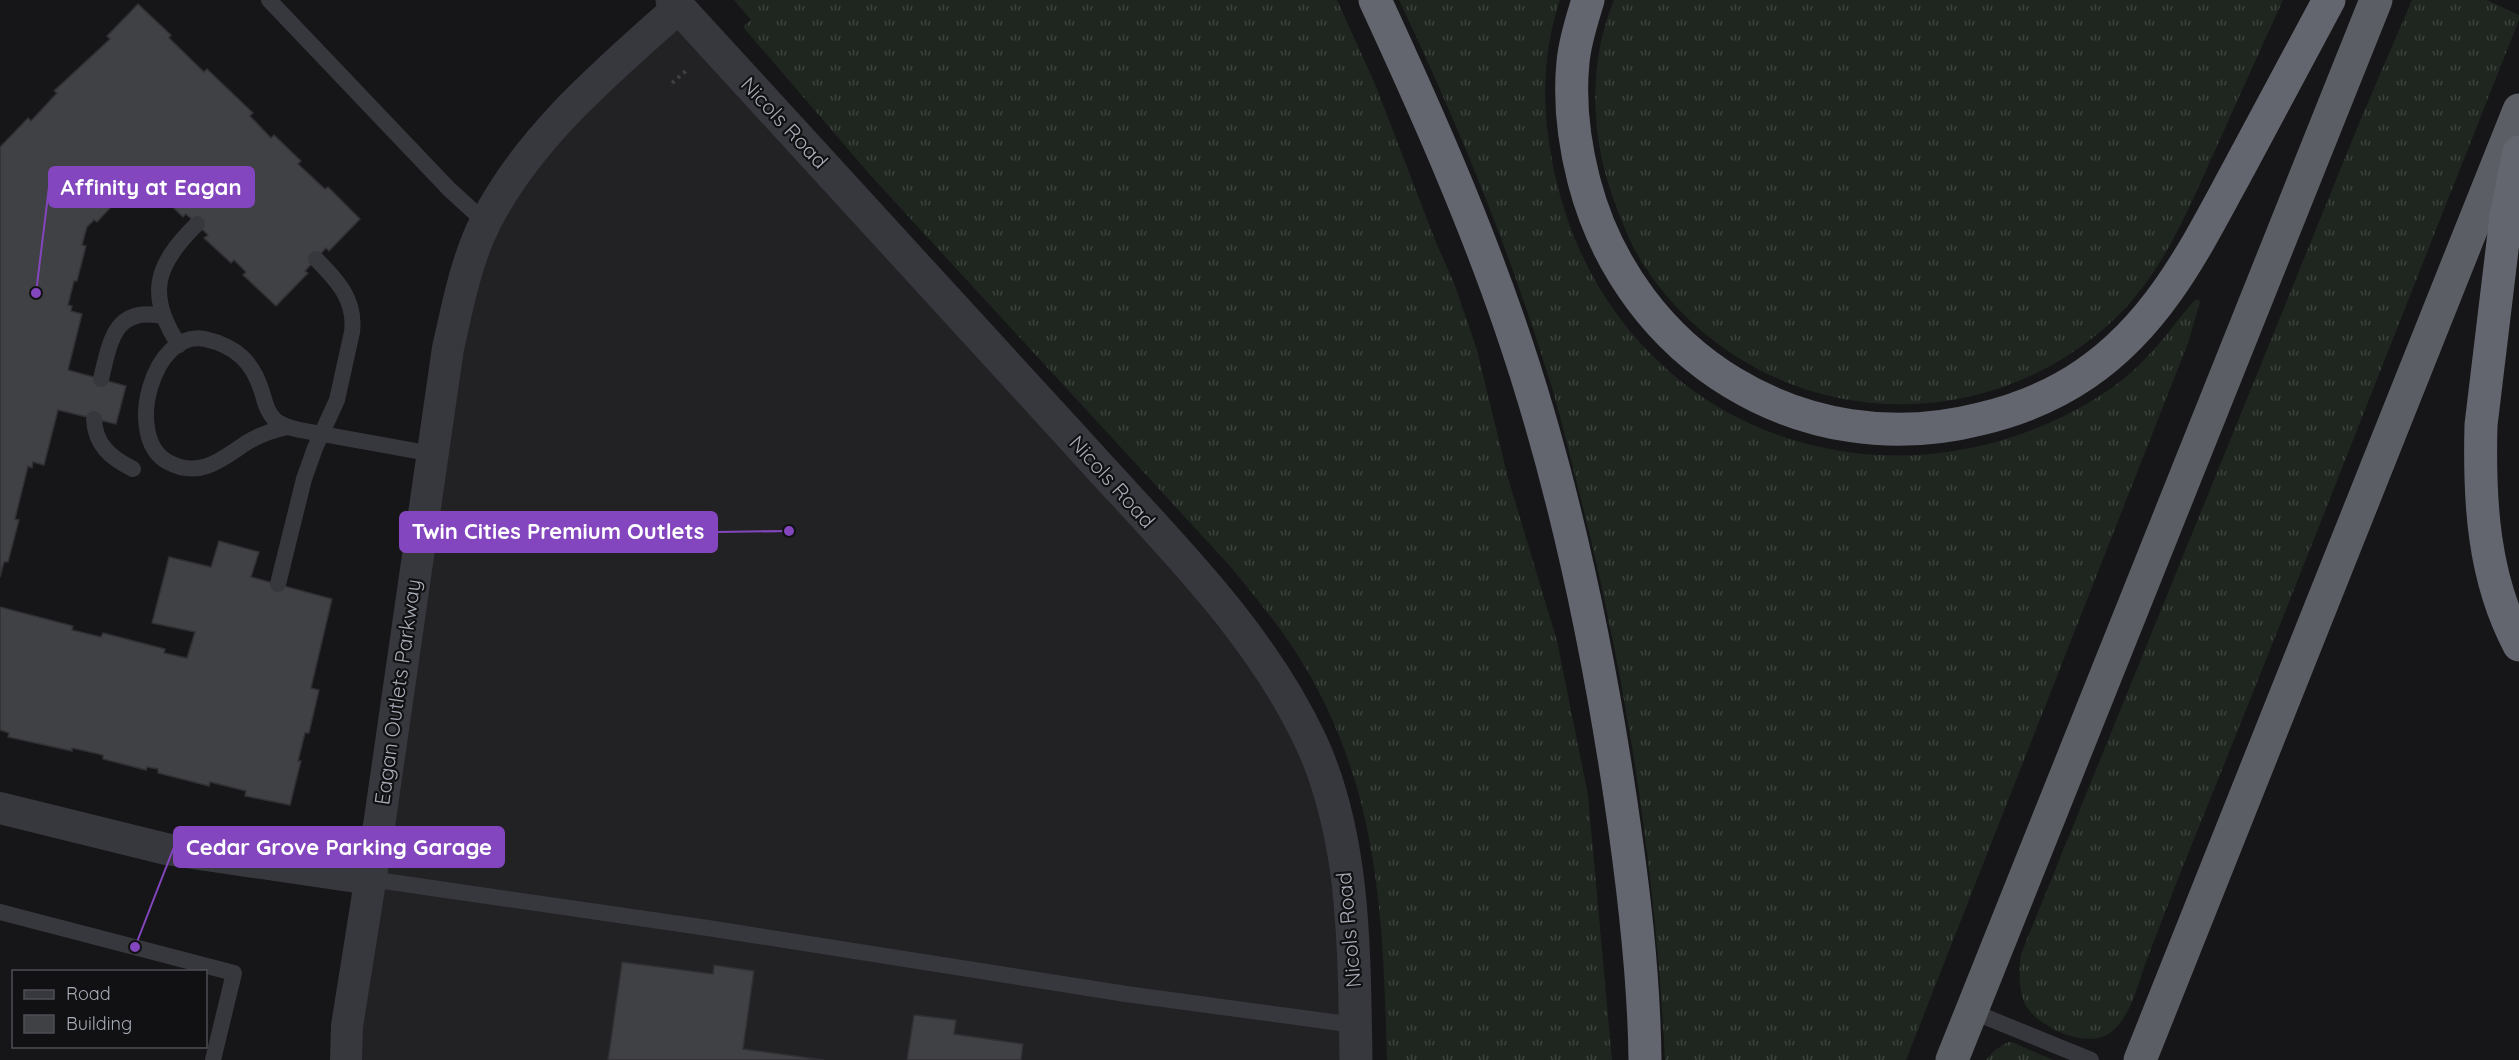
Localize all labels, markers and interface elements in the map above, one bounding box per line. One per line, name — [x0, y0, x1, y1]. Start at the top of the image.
street label: Nicols Road — [736, 71, 834, 174]
callout: Affinity at Eagan — [49, 167, 254, 207]
text: Affinity at Eagan — [60, 173, 242, 201]
street label: Nicols Road — [1064, 430, 1161, 533]
callout: Twin Cities Premium Outlets — [400, 512, 717, 552]
text: Twin Cities Premium Outlets — [412, 517, 704, 545]
street label: Eagan Outlets Parkway — [368, 577, 426, 807]
callout: Cedar Grove Parking Garage — [174, 827, 504, 867]
text: Cedar Grove Parking Garage — [186, 833, 492, 861]
street label: Nicols Road — [1330, 871, 1366, 989]
legend — [12, 970, 207, 1048]
text: Road — [66, 982, 111, 1005]
text: Building — [66, 1012, 132, 1035]

